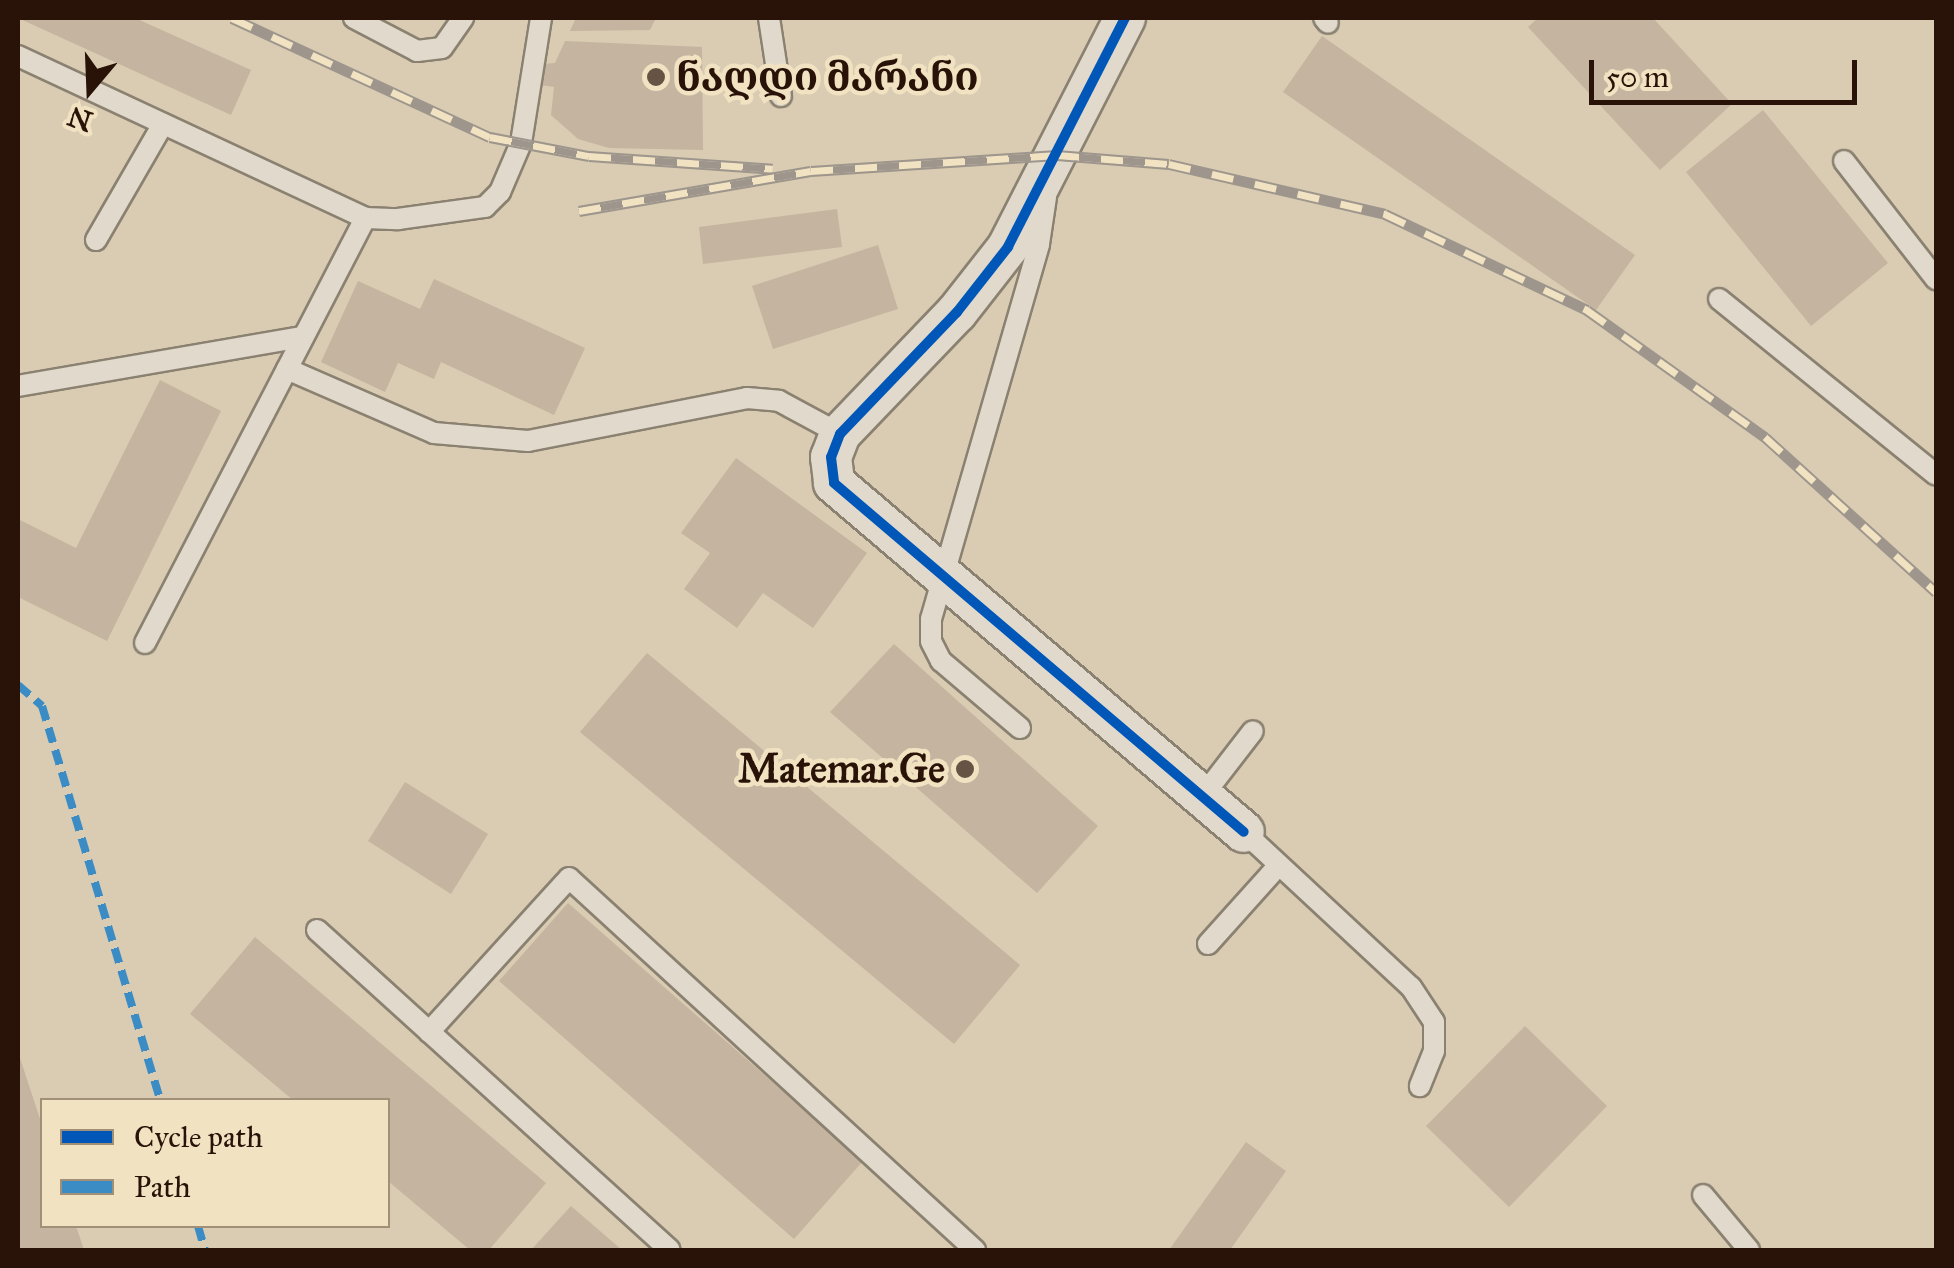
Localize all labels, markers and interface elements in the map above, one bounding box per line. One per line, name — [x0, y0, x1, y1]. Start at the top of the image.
north arrow — [40, 40, 140, 140]
scale bar — [1594, 40, 1862, 102]
place label: ნაღდი მარანი — [676, 53, 979, 101]
text: 50 m — [1606, 59, 1669, 95]
marker: ნაღდი მარანი — [645, 66, 667, 88]
text: N — [63, 98, 97, 139]
place label: Matemar.Ge — [738, 745, 945, 793]
marker: Matemar.Ge — [954, 758, 976, 780]
legend — [40, 1098, 390, 1228]
text: Cycle path — [134, 1119, 263, 1155]
text: Path — [134, 1169, 191, 1205]

